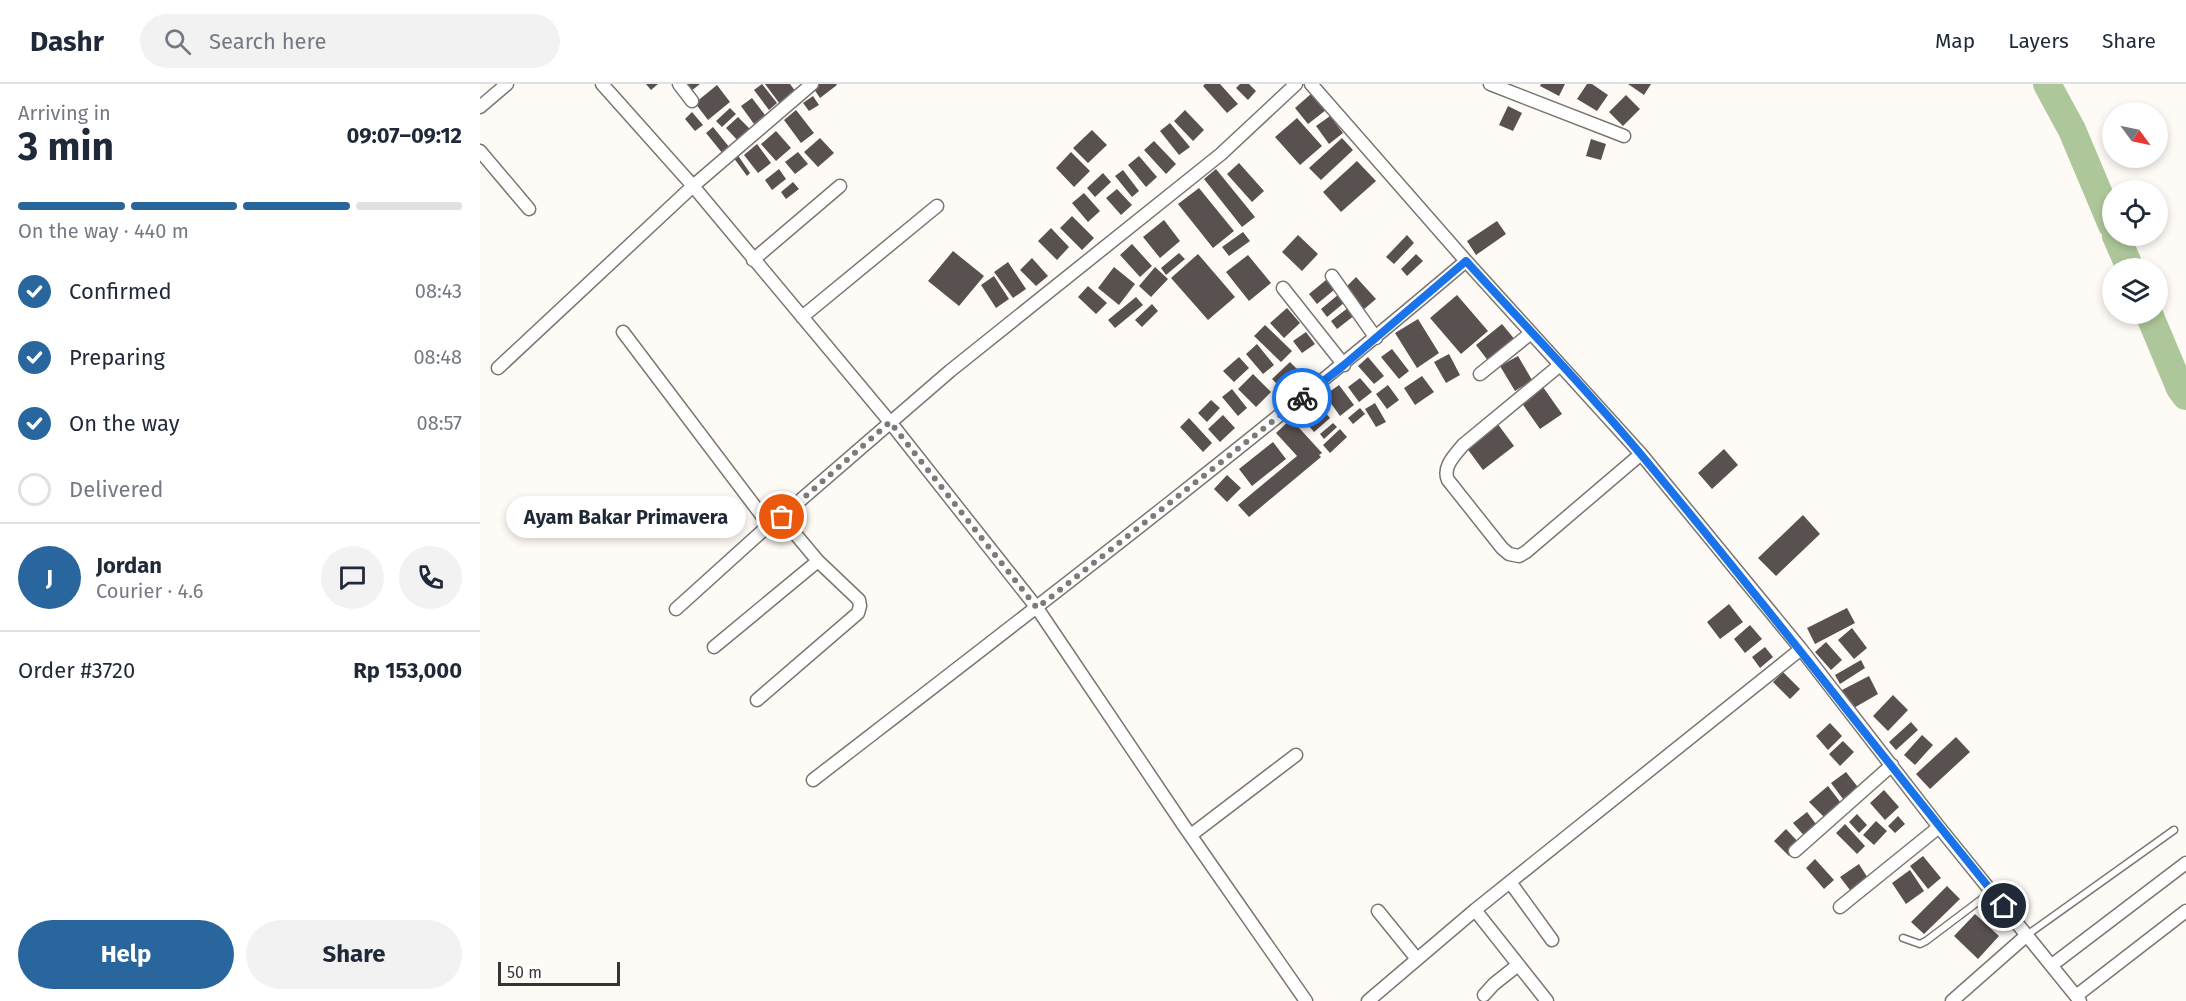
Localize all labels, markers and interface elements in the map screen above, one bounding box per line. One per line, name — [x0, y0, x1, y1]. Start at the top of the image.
search box — [140, 14, 560, 68]
text: Dashr — [30, 25, 104, 58]
icon: search — [161, 25, 194, 58]
text: Search here — [209, 28, 326, 55]
text: Map — [1935, 28, 1975, 54]
text: Layers — [2008, 28, 2069, 54]
text: Share — [2102, 28, 2156, 54]
text: Arriving in — [18, 101, 111, 125]
north arrow — [2102, 102, 2168, 168]
map controls — [2102, 102, 2168, 324]
text: 09:07–09:12 — [346, 122, 462, 149]
text: 3 min — [18, 124, 114, 170]
button: locate — [2102, 180, 2168, 246]
text: On the way · 440 m — [18, 219, 189, 243]
button: layers — [2102, 258, 2168, 324]
icon: check — [18, 275, 51, 308]
text: Confirmed — [69, 278, 172, 305]
text: 08:43 — [415, 279, 462, 303]
icon: check — [18, 341, 51, 374]
text: Preparing — [69, 344, 165, 371]
text: 08:48 — [413, 345, 462, 369]
courier — [1272, 368, 1332, 428]
icon: bike — [1286, 382, 1319, 415]
icon: check — [18, 407, 51, 440]
text: On the way — [69, 410, 180, 437]
text: 08:57 — [417, 411, 462, 435]
text: Delivered — [69, 476, 164, 503]
pin — [756, 491, 807, 542]
callout: Ayam Bakar Primavera — [506, 496, 746, 538]
icon: bag — [765, 500, 798, 533]
text: Ayam Bakar Primavera — [524, 505, 728, 529]
button: chat — [321, 546, 384, 609]
button: phone — [399, 546, 462, 609]
text: Jordan — [96, 552, 162, 579]
text: J — [46, 564, 53, 591]
text: Courier · 4.6 — [96, 579, 203, 603]
text: Order #3720 — [18, 657, 135, 684]
text: Rp 153,000 — [353, 657, 462, 684]
pin — [1978, 880, 2029, 931]
icon: home — [1987, 889, 2020, 922]
button: Help — [18, 920, 234, 989]
button: Share — [246, 920, 462, 989]
scale bar — [498, 959, 620, 986]
text: 50 m — [507, 963, 542, 982]

